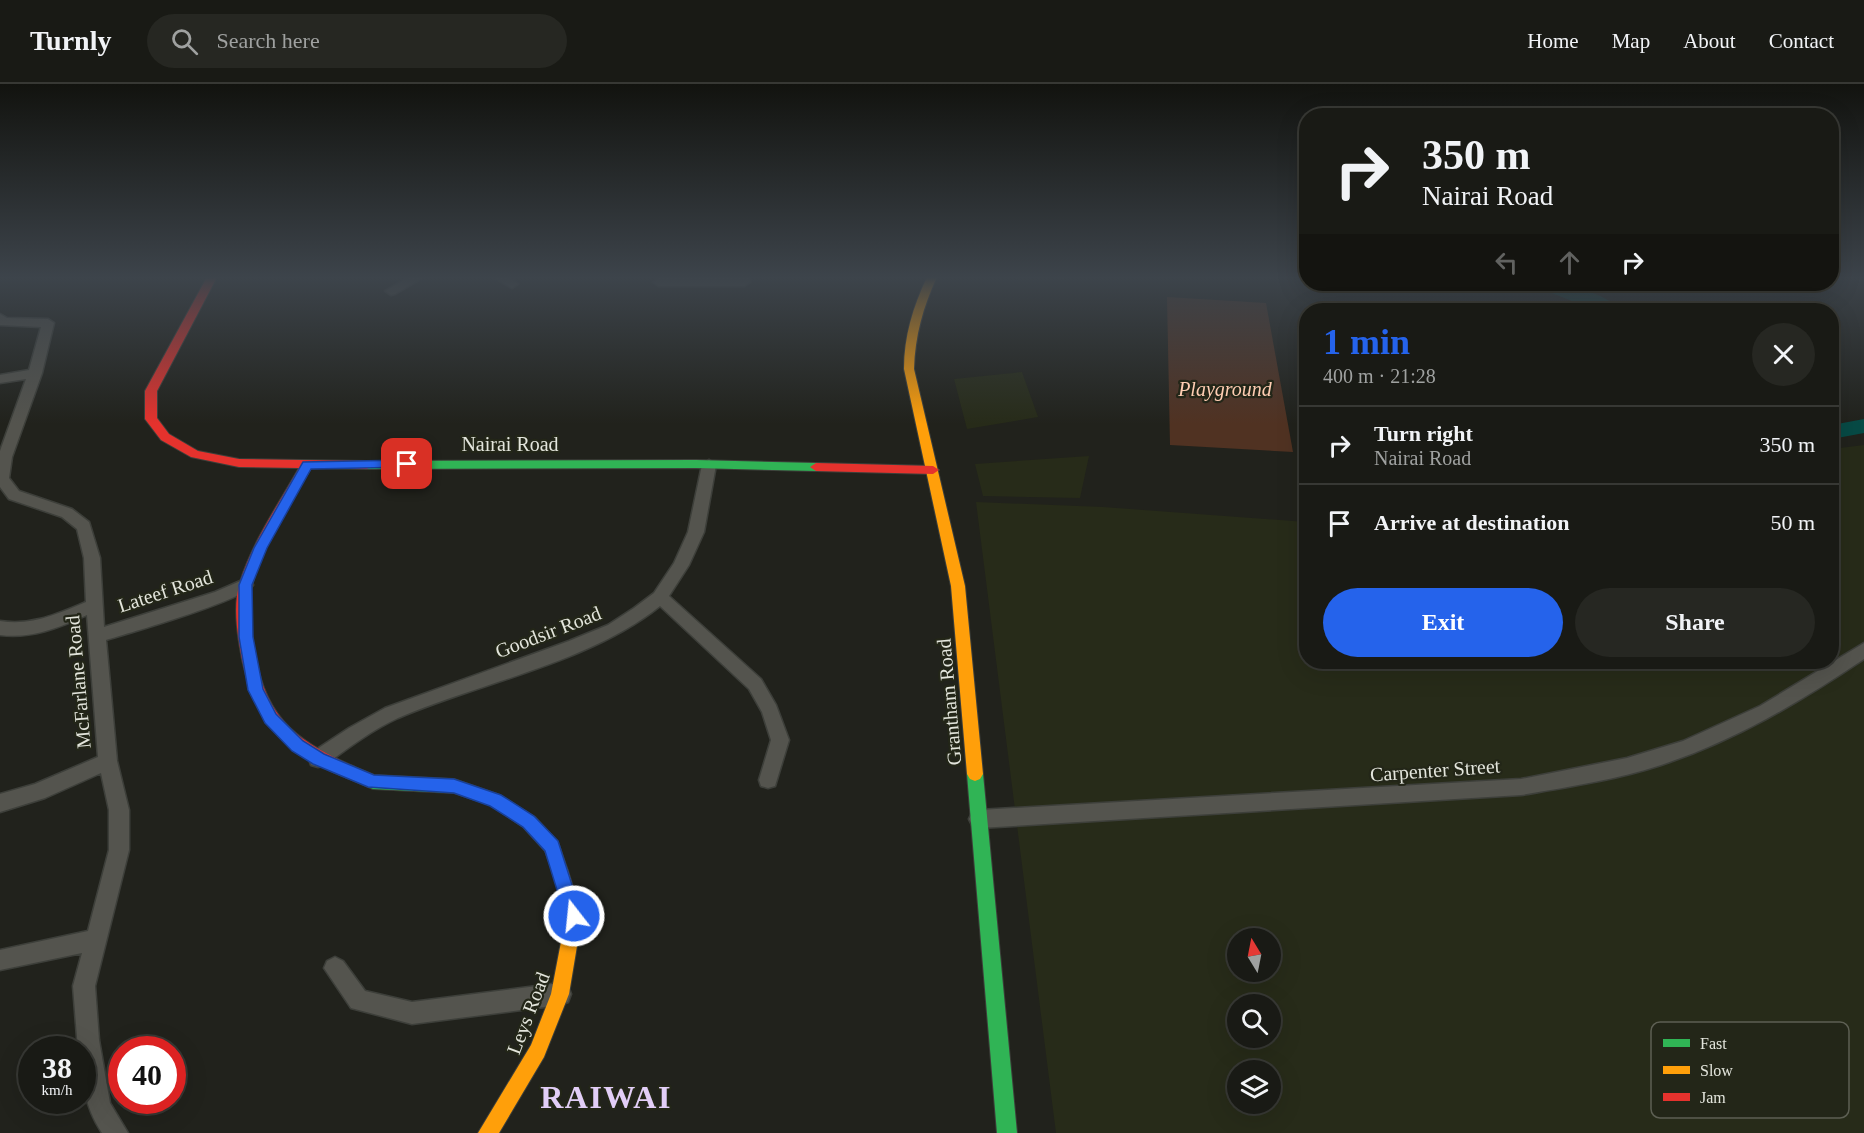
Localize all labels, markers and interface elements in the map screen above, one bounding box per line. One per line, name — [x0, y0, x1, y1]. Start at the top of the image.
search box — [147, 14, 567, 68]
text: Turnly — [30, 25, 111, 56]
icon: search — [168, 25, 201, 58]
text: Search here — [216, 28, 320, 53]
text: Home — [1527, 29, 1579, 53]
text: Map — [1612, 29, 1650, 53]
text: About — [1683, 29, 1736, 53]
text: Contact — [1769, 29, 1834, 53]
icon: right — [1323, 132, 1401, 210]
text: 350 m — [1422, 132, 1531, 178]
text: Nairai Road — [1422, 181, 1553, 211]
icon: left — [1490, 246, 1523, 279]
icon: ahead — [1553, 246, 1586, 279]
icon: right — [1616, 246, 1649, 279]
text: 1 min — [1323, 322, 1410, 362]
button: close — [1752, 323, 1815, 386]
text: 400 m · 21:28 — [1323, 365, 1436, 387]
park label: Playground — [1177, 378, 1273, 401]
text: Turn right — [1374, 421, 1473, 446]
icon: right — [1323, 429, 1356, 462]
text: 350 m — [1759, 432, 1815, 457]
street label: Nairai Road — [461, 433, 559, 455]
pin — [381, 438, 432, 489]
icon: arrive — [390, 447, 423, 480]
text: Nairai Road — [1374, 447, 1471, 469]
icon: arrive — [1323, 507, 1356, 540]
text: Arrive at destination — [1374, 510, 1570, 535]
text: 50 m — [1770, 510, 1815, 535]
street label: Lateef Road — [115, 565, 215, 617]
button: Exit — [1323, 588, 1563, 657]
button: Share — [1575, 588, 1815, 657]
street label: Goodsir Road — [492, 602, 604, 662]
street label: McFarlane Road — [61, 614, 95, 750]
street label: Grantham Road — [932, 638, 966, 766]
street label: Carpenter Street — [1369, 754, 1501, 787]
position arrow — [542, 884, 606, 948]
north arrow — [1227, 928, 1281, 982]
map controls — [1227, 928, 1281, 1114]
street label: Leys Road — [502, 969, 555, 1057]
button: search — [1227, 994, 1281, 1048]
legend — [1651, 1022, 1849, 1118]
text: Fast — [1700, 1035, 1727, 1052]
speed limit sign: 40 — [108, 1036, 186, 1114]
text: 38 — [42, 1051, 72, 1084]
button: layers — [1227, 1060, 1281, 1114]
text: Slow — [1700, 1062, 1733, 1079]
district label: RAIWAI — [540, 1079, 672, 1115]
text: km/h — [42, 1082, 72, 1098]
text: Jam — [1700, 1089, 1726, 1106]

